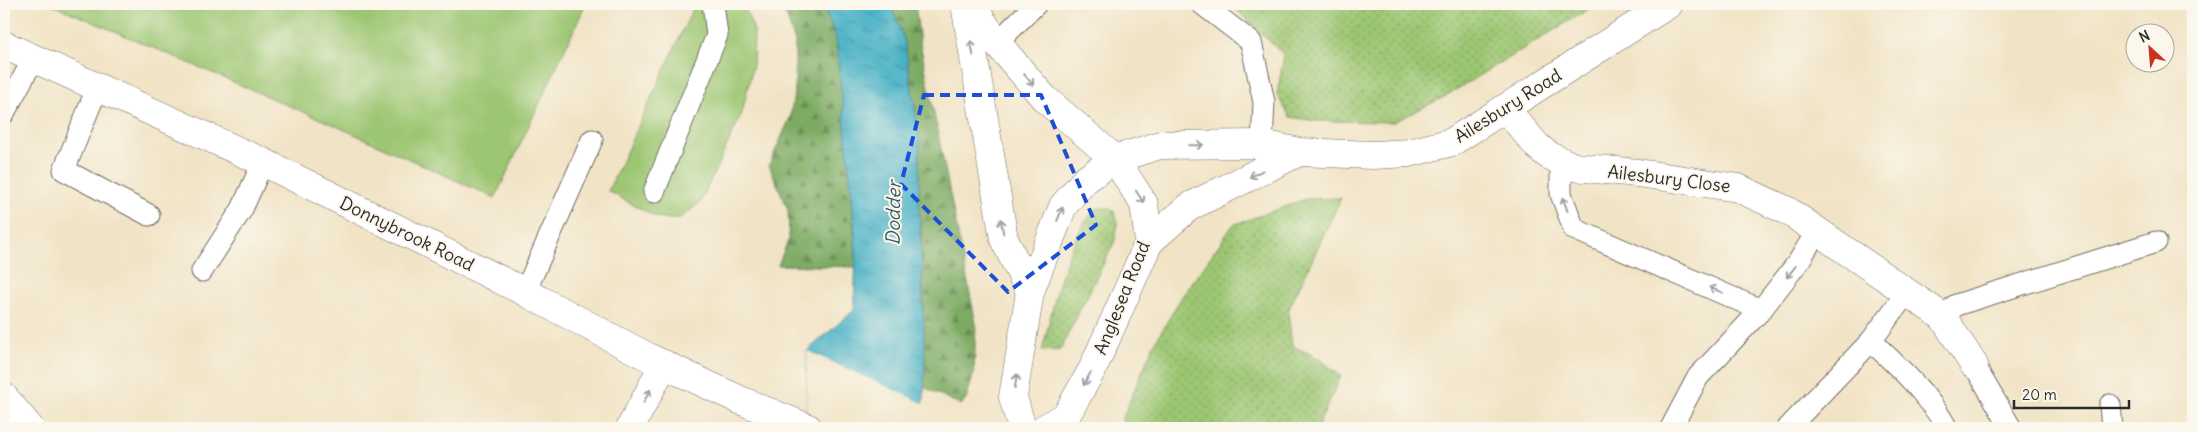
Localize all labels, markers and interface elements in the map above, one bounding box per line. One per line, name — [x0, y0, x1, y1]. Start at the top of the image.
north arrow — [2124, 22, 2174, 72]
text: N — [2136, 26, 2153, 47]
one-way arrow — [967, 41, 977, 57]
street label: Ailesbury Road — [1450, 63, 1566, 148]
one-way arrow — [1023, 73, 1034, 86]
one-way arrow — [1188, 140, 1204, 149]
street label: Ailesbury Close — [1606, 160, 1732, 197]
one-way arrow — [1249, 170, 1264, 179]
water label: Dodder — [880, 178, 906, 245]
one-way arrow — [1135, 189, 1145, 203]
street label: Donnybrook Road — [336, 191, 479, 276]
one-way arrow — [1560, 197, 1569, 212]
one-way arrow — [1056, 207, 1065, 222]
one-way arrow — [997, 218, 1007, 234]
street label: Anglesea Road — [1088, 237, 1155, 358]
one-way arrow — [1785, 265, 1796, 278]
one-way arrow — [1709, 285, 1724, 295]
one-way arrow — [1082, 372, 1092, 387]
one-way arrow — [1011, 374, 1021, 390]
scale bar — [2014, 377, 2130, 409]
text: 20 m — [2022, 385, 2057, 404]
one-way arrow — [642, 389, 652, 404]

